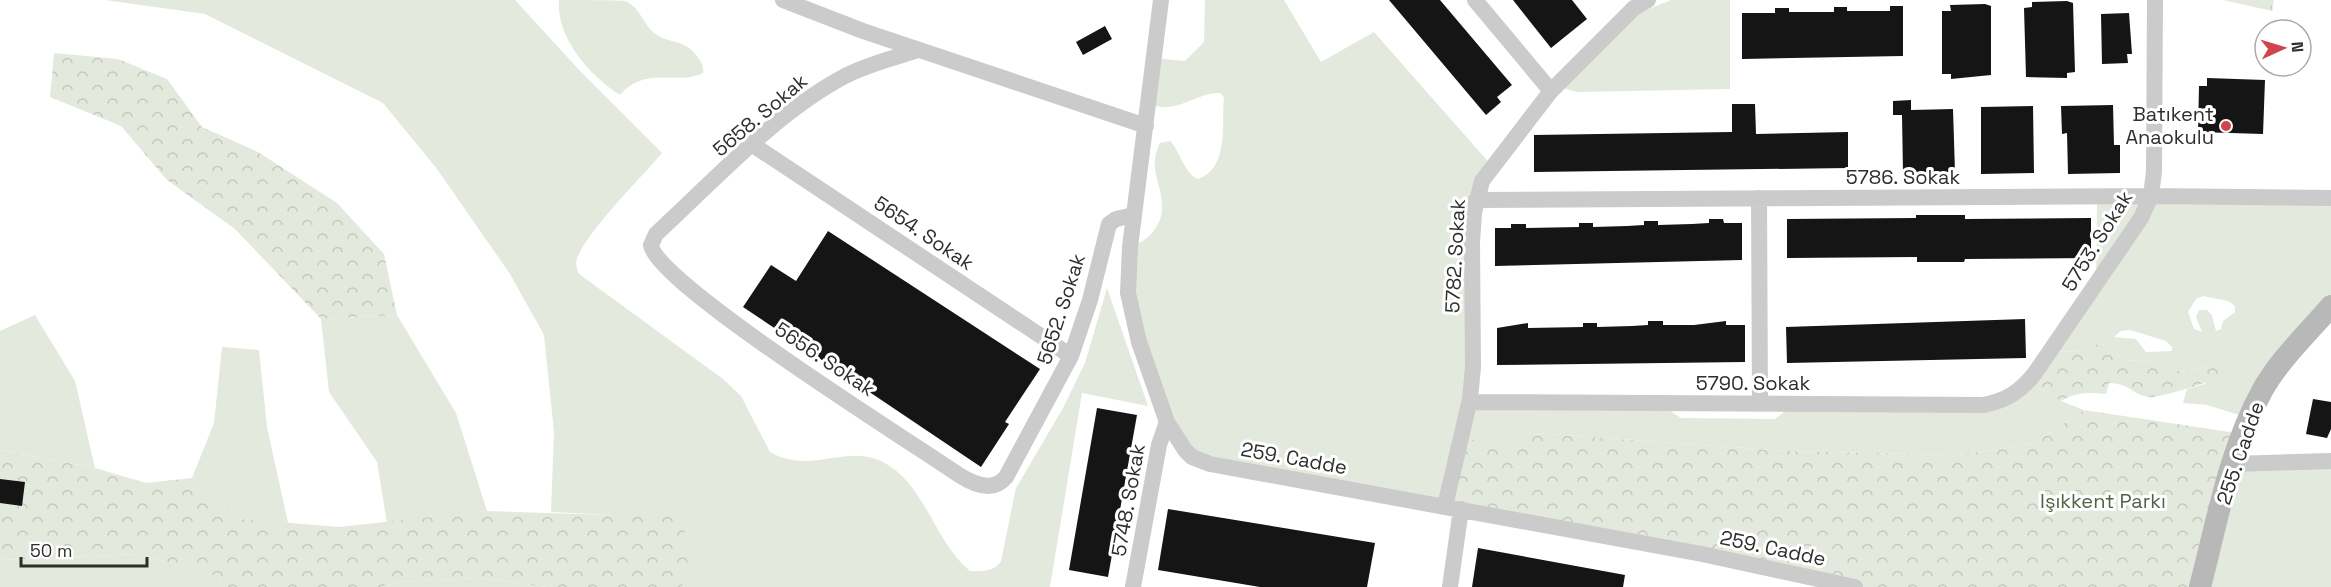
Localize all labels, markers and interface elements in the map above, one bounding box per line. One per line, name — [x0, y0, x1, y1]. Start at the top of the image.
north arrow — [2253, 18, 2313, 78]
text: N — [2287, 41, 2308, 53]
street label: 5658. Sokak — [707, 68, 813, 162]
place label: Batıkent Anaokulu — [2125, 101, 2214, 150]
marker: Batıkent Anaokulu — [2219, 119, 2233, 133]
street label: 5786. Sokak — [1846, 164, 1961, 190]
street label: 5753. Sokak — [2056, 186, 2138, 296]
street label: 5654. Sokak — [869, 190, 979, 276]
street label: 5782. Sokak — [1439, 198, 1471, 314]
street label: 5652. Sokak — [1031, 250, 1091, 368]
street label: 5656. Sokak — [770, 316, 880, 402]
street label: 5790. Sokak — [1696, 370, 1811, 396]
street label: 255. Cadde — [2210, 398, 2270, 508]
street label: 259. Cadde — [1239, 436, 1349, 480]
street label: 5748. Sokak — [1105, 442, 1151, 558]
park label: Işıkkent Parkı — [2040, 488, 2166, 514]
street label: 259. Cadde — [1718, 524, 1828, 572]
scale bar — [21, 530, 147, 568]
text: 50 m — [30, 539, 72, 562]

